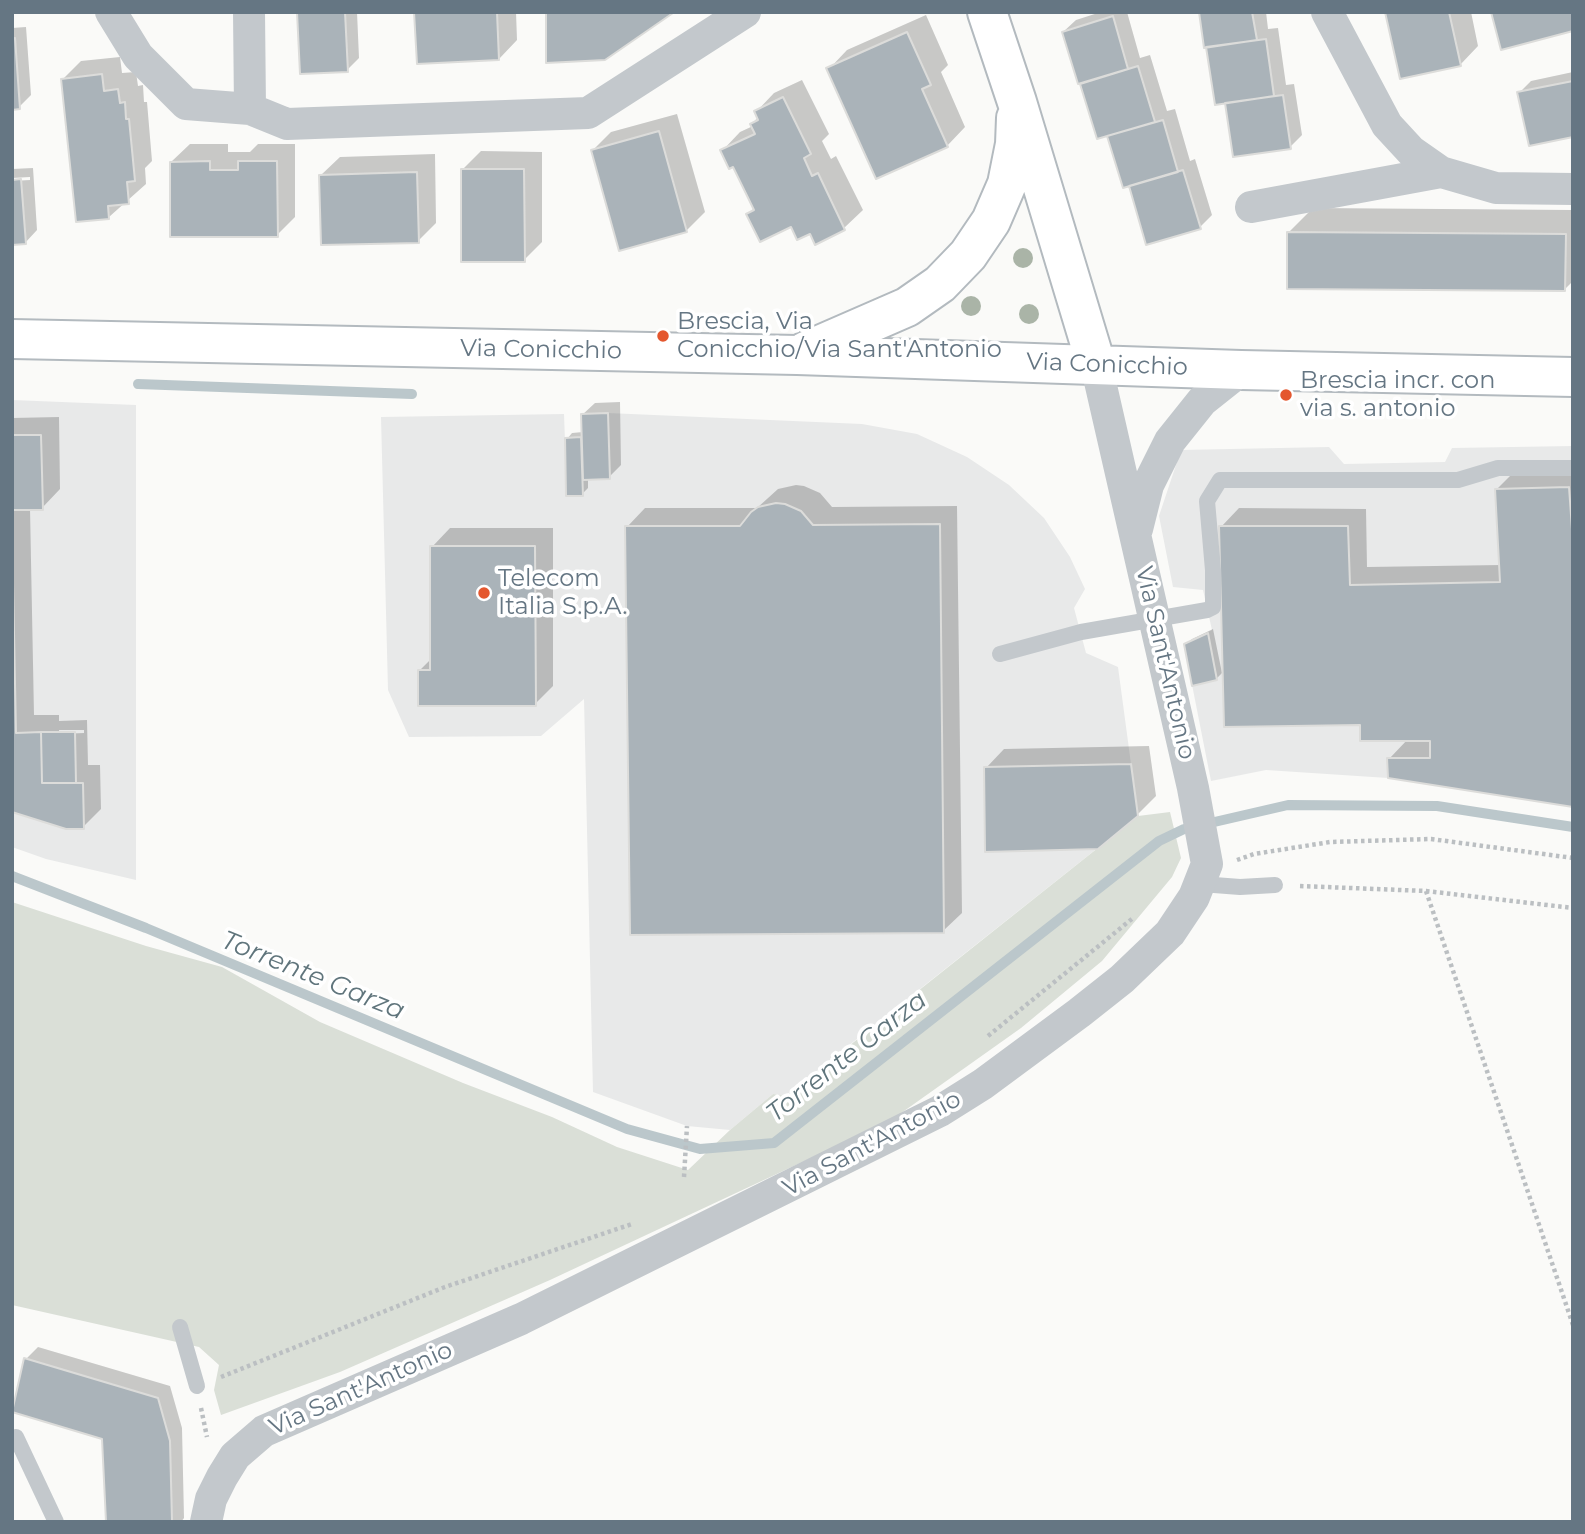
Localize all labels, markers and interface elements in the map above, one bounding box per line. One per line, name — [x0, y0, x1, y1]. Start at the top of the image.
place label: Brescia, Via Conicchio/Via Sant'Antonio — [677, 308, 1002, 364]
marker: Brescia, Via Conicchio/Via Sant'Antonio — [655, 328, 671, 344]
street label: Via Conicchio — [460, 334, 622, 366]
street label: Via Conicchio — [1026, 348, 1188, 382]
place label: Brescia incr. con via s. antonio — [1300, 367, 1495, 423]
marker: Brescia incr. con via s. antonio — [1278, 387, 1294, 403]
street label: Via Sant'Antonio — [1129, 564, 1201, 762]
place label: Telecom Italia S.p.A. — [498, 565, 627, 621]
marker: Telecom Italia S.p.A. — [476, 585, 492, 601]
water label: Torrente Garza — [217, 925, 409, 1027]
water label: Torrente Garza — [761, 985, 933, 1129]
street label: Via Sant'Antonio — [778, 1085, 966, 1203]
street label: Via Sant'Antonio — [265, 1336, 457, 1442]

